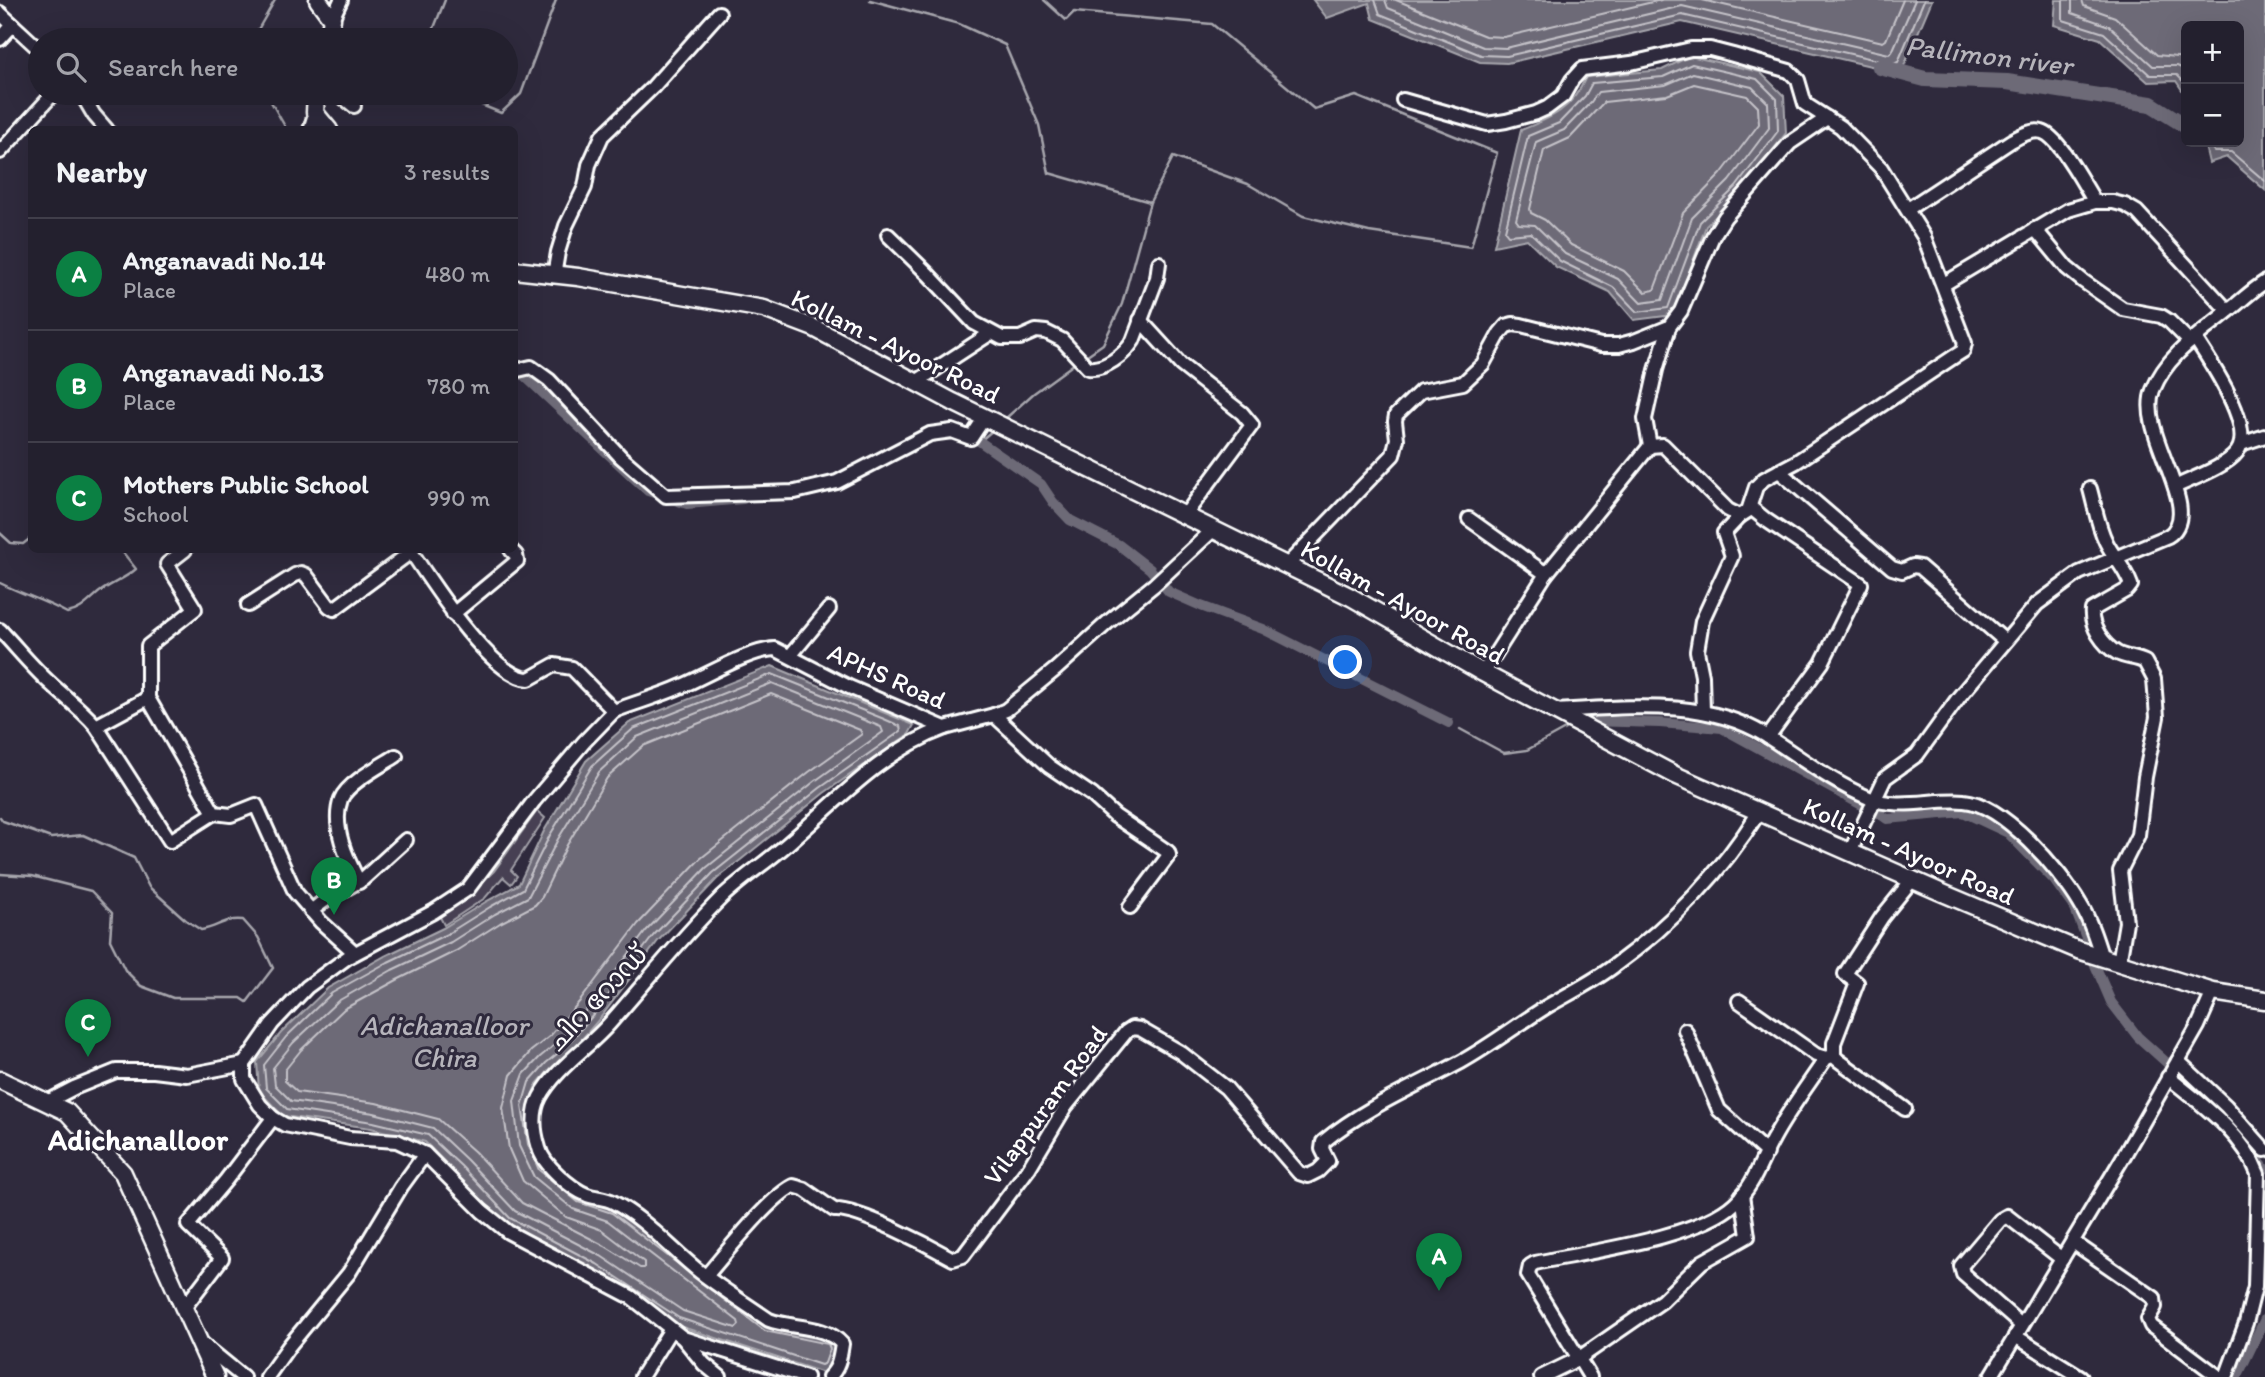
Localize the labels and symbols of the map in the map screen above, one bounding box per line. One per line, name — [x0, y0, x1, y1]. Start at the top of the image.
water label: Pallimon river — [1904, 28, 2077, 82]
street label: Kollam - Ayoor Road — [786, 282, 1006, 410]
street label: Kollam - Ayoor Road — [1295, 533, 1511, 671]
street label: APHS Road — [823, 636, 952, 716]
your location — [1328, 645, 1362, 679]
street label: Kollam - Ayoor Road — [1798, 790, 2020, 912]
pin: B — [311, 857, 357, 915]
street label: ചിറ റോഡ് — [540, 938, 655, 1057]
pin: C — [65, 999, 111, 1057]
water label: Adichanalloor Chira — [360, 1008, 531, 1074]
street label: Vilappuram Road — [976, 1019, 1114, 1191]
district label: Adichanalloor — [47, 1121, 229, 1158]
pin: A — [1416, 1233, 1462, 1291]

